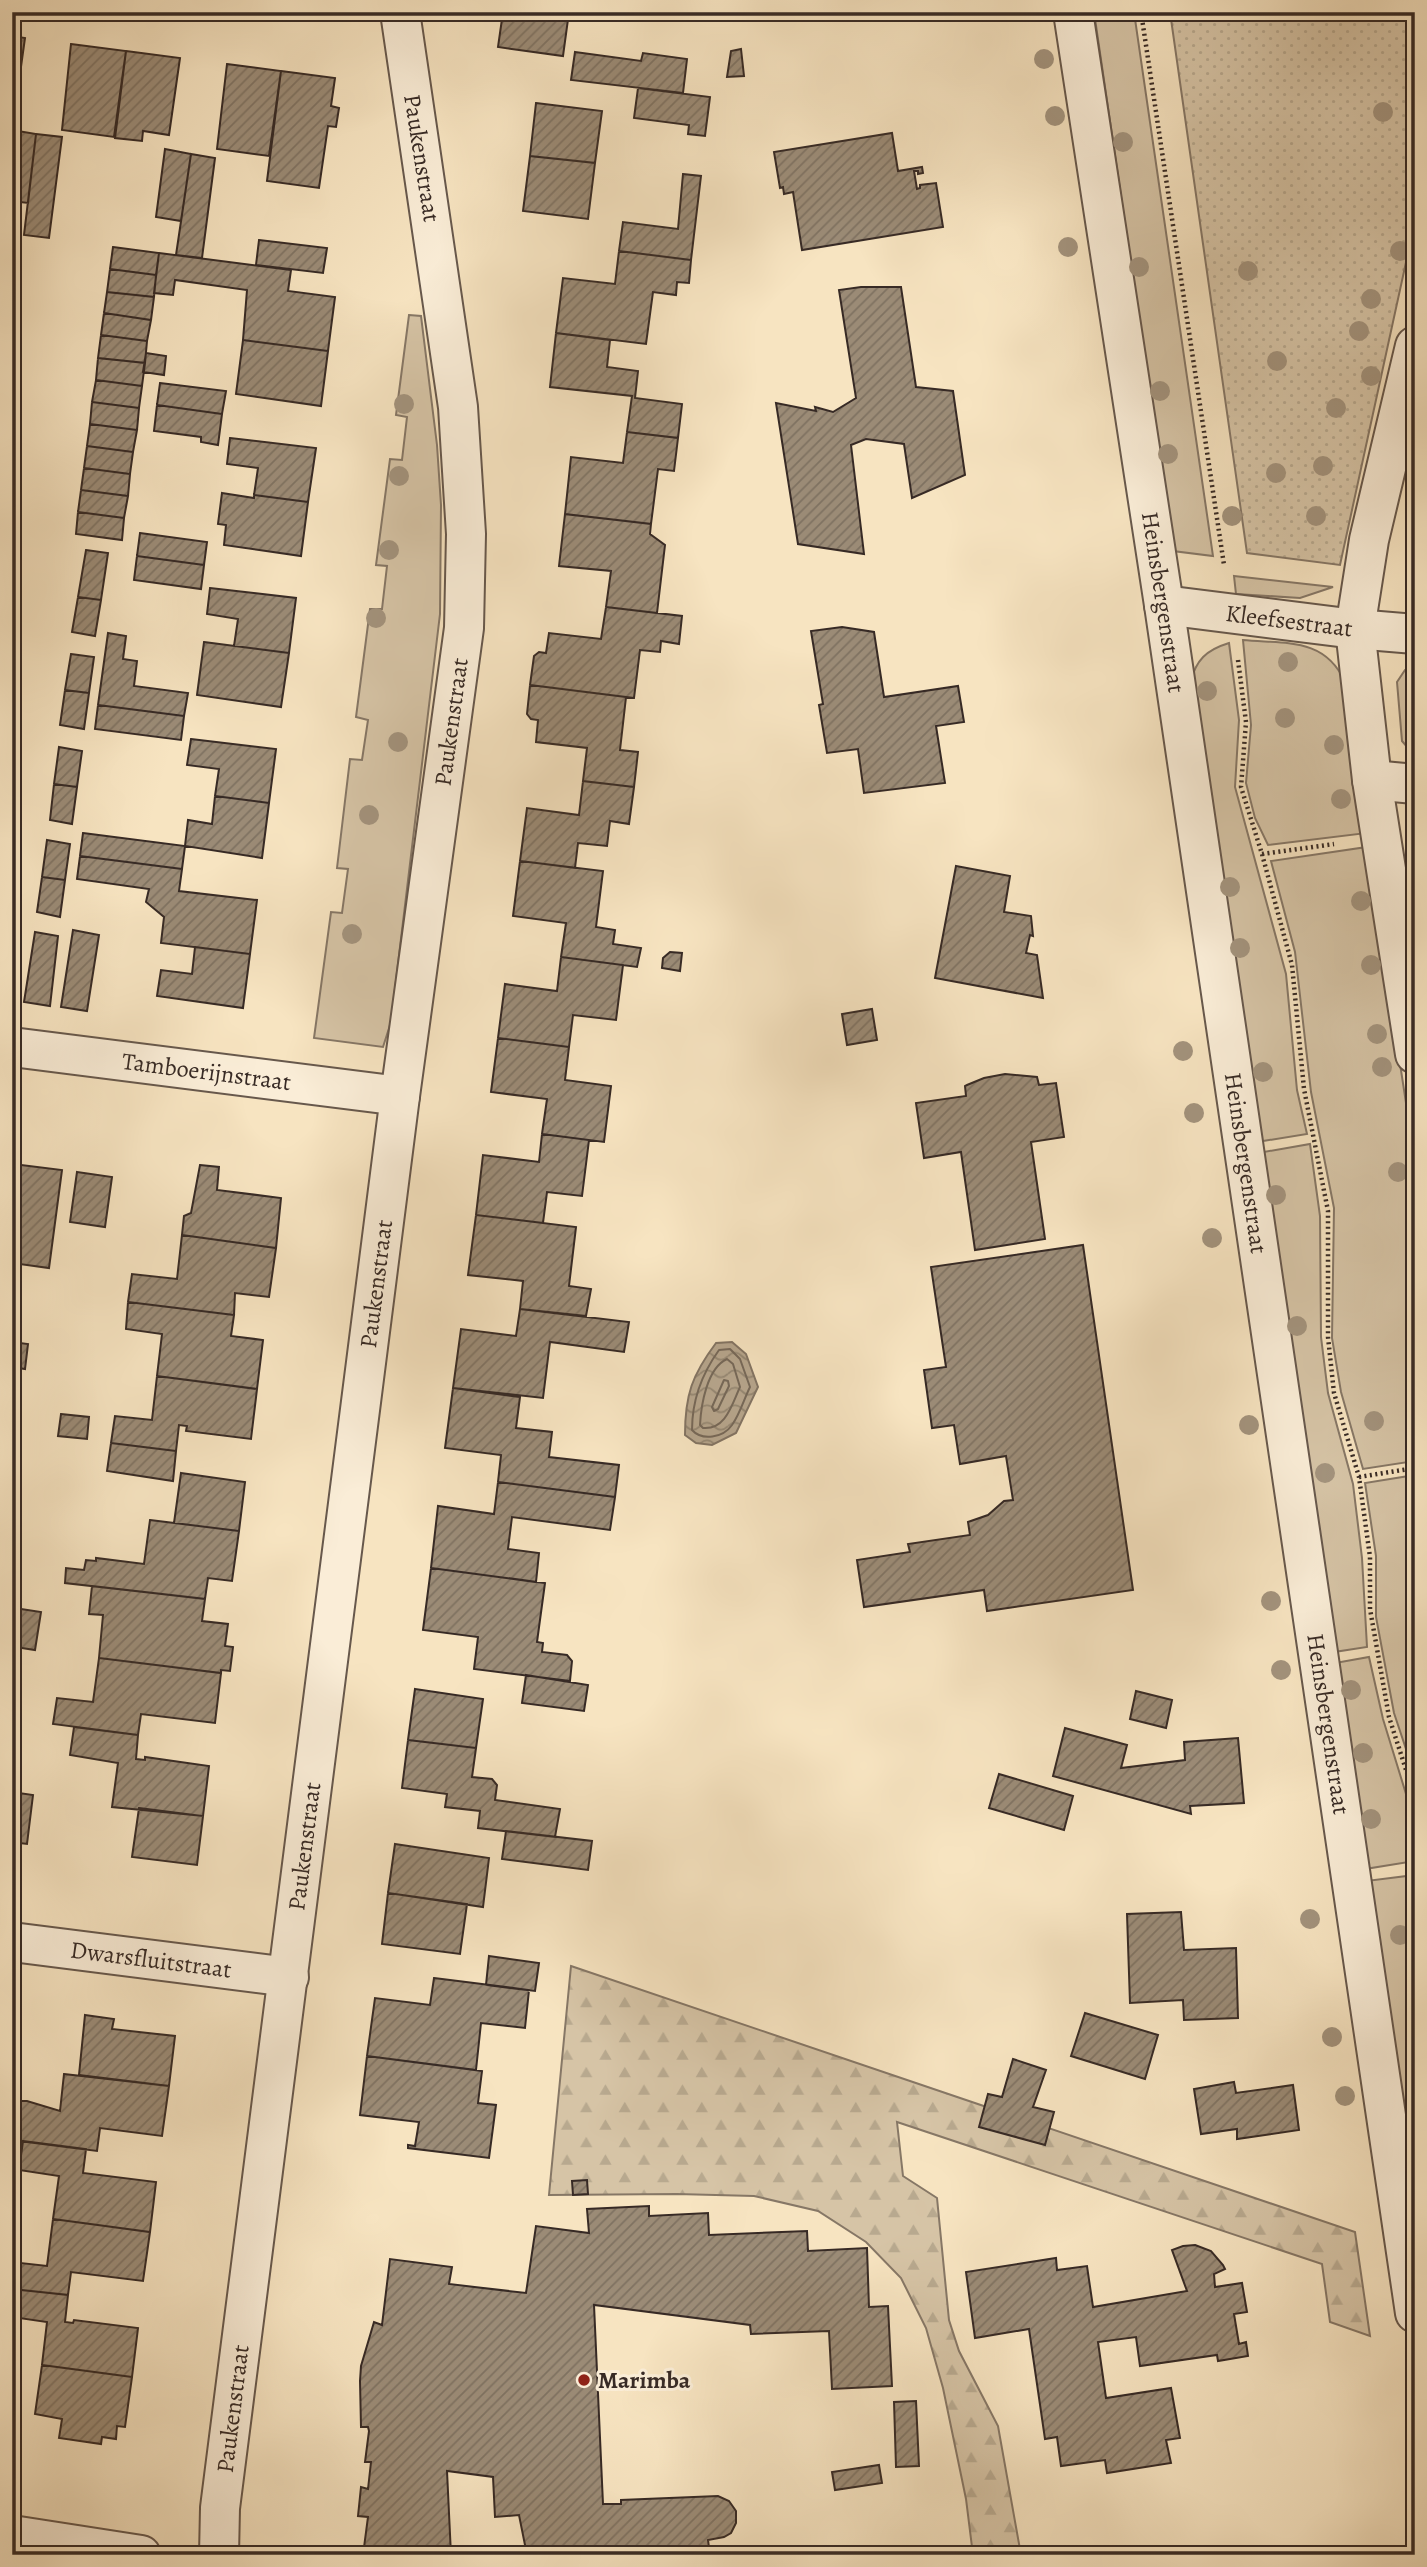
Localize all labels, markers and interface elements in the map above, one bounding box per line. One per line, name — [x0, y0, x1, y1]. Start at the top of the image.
street label: Paukenstraat — [396, 92, 448, 224]
street label: Heinsbergenstraat — [1134, 509, 1193, 695]
street label: Kleefsestraat — [1224, 597, 1354, 645]
street label: Paukenstraat — [427, 656, 476, 788]
street label: Tamboerijnstraat — [120, 1045, 293, 1098]
street label: Heinsbergenstraat — [1217, 1070, 1275, 1256]
street label: Paukenstraat — [352, 1218, 400, 1350]
street label: Heinsbergenstraat — [1299, 1631, 1358, 1817]
street label: Paukenstraat — [280, 1780, 328, 1912]
street label: Dwarsfluitstraat — [69, 1934, 233, 1986]
street label: Paukenstraat — [209, 2343, 257, 2475]
place label: Marimba — [598, 2364, 691, 2396]
marker: Marimba — [576, 2372, 592, 2388]

